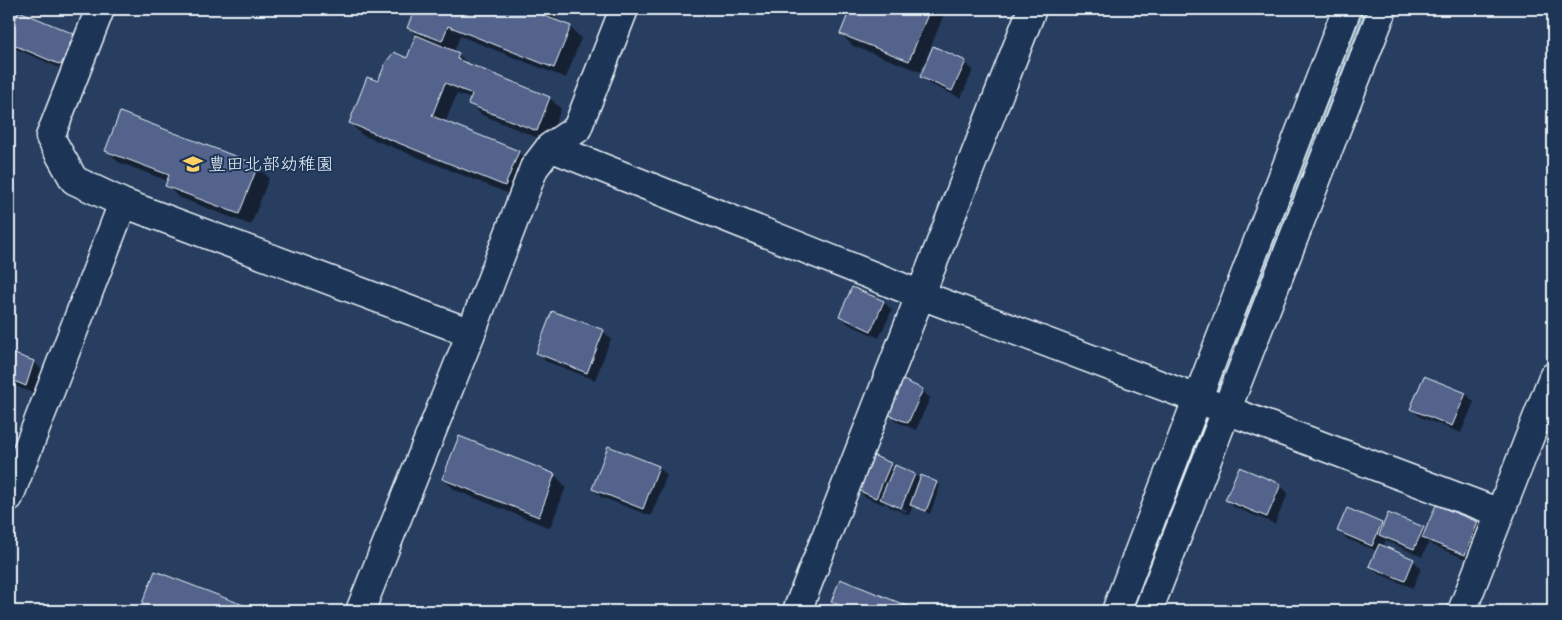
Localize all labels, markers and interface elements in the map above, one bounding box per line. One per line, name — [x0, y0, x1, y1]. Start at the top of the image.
school or university icon: 豊田北部幼稚園 — [182, 153, 204, 175]
place label: 豊田北部幼稚園 — [208, 153, 334, 175]

